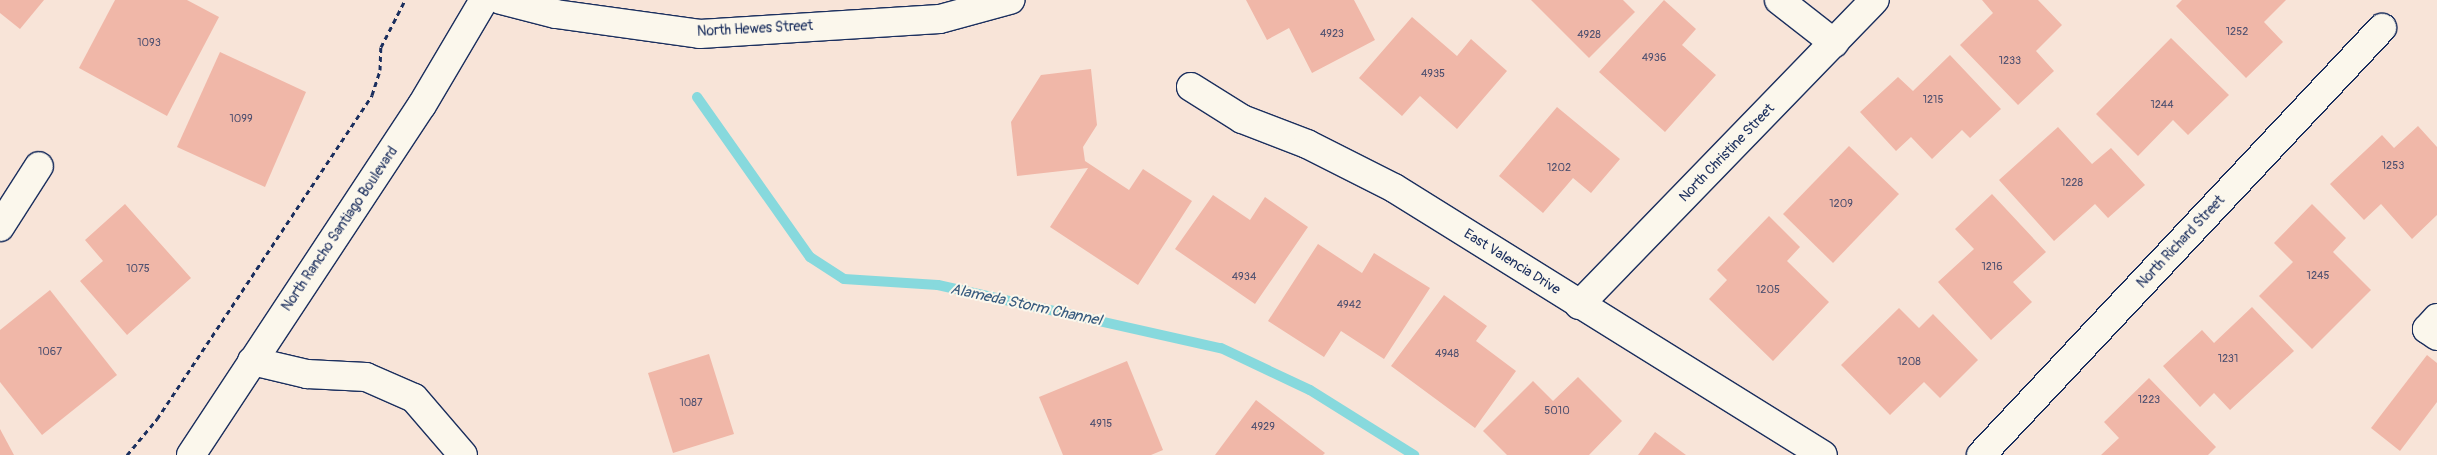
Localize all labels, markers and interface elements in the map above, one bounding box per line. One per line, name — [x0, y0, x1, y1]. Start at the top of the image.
street label: North Hewes Street — [697, 18, 813, 40]
house number: 1252 — [2226, 25, 2248, 39]
house number: 4923 — [1320, 27, 1344, 41]
house number: 4928 — [1577, 28, 1601, 42]
house number: 1093 — [137, 36, 161, 50]
house number: 4936 — [1642, 51, 1666, 65]
house number: 1233 — [1999, 54, 2021, 68]
house number: 4935 — [1421, 67, 1445, 81]
house number: 1215 — [1923, 93, 1943, 107]
house number: 1244 — [2150, 98, 2174, 112]
street label: North Christine Street — [1676, 100, 1778, 206]
house number: 1099 — [229, 112, 253, 126]
street label: North Rancho Santiago Boulevard — [279, 143, 401, 315]
house number: 1253 — [2382, 159, 2404, 173]
house number: 1202 — [1547, 161, 1571, 175]
house number: 1228 — [2061, 176, 2083, 190]
street label: North Richard Street — [2134, 192, 2228, 292]
house number: 1209 — [1829, 197, 1853, 211]
street label: East Valencia Drive — [1461, 226, 1563, 298]
house number: 1216 — [1981, 260, 2003, 274]
house number: 1075 — [126, 262, 150, 276]
house number: 1245 — [2307, 269, 2329, 283]
house number: 4934 — [1232, 270, 1256, 284]
water label: Alameda Storm Channel — [949, 280, 1103, 330]
house number: 1205 — [1756, 283, 1780, 297]
house number: 4942 — [1337, 298, 1361, 312]
house number: 1067 — [38, 345, 62, 359]
house number: 4948 — [1435, 347, 1459, 361]
house number: 1231 — [2218, 352, 2238, 366]
house number: 1208 — [1897, 355, 1921, 369]
house number: 1223 — [2138, 393, 2160, 407]
house number: 1087 — [679, 396, 703, 410]
house number: 5010 — [1544, 404, 1570, 418]
house number: 4915 — [1090, 417, 1112, 431]
house number: 4929 — [1251, 420, 1275, 434]

